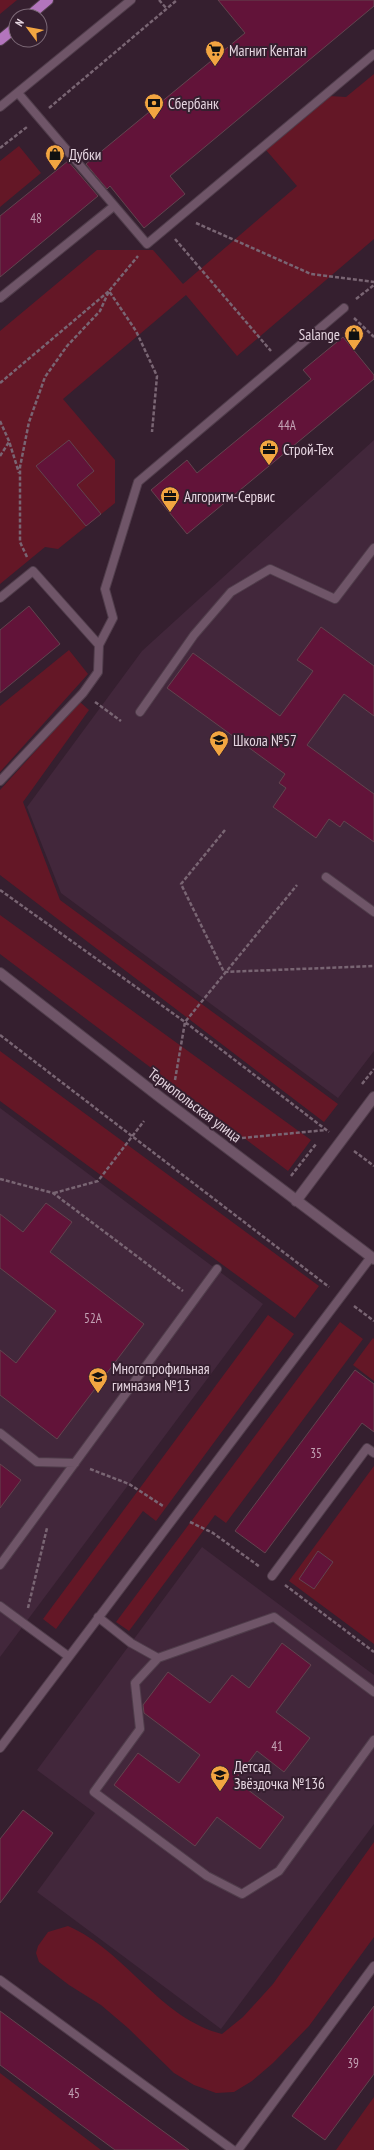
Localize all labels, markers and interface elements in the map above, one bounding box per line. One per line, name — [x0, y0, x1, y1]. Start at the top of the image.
north arrow — [8, 8, 48, 48]
text: N — [12, 16, 27, 29]
supermarket icon: Магнит Кентан — [204, 39, 226, 67]
place label: Магнит Кентан — [229, 41, 306, 60]
bank icon: Сбербанк — [143, 92, 165, 120]
place label: Сбербанк — [168, 94, 219, 113]
shop icon: Дубки — [44, 143, 66, 171]
place label: Дубки — [69, 145, 101, 164]
house number: 48 — [30, 210, 42, 227]
shop icon: Salange — [343, 323, 365, 351]
place label: Salange — [299, 325, 340, 344]
house number: 44А — [278, 417, 297, 434]
office icon: Строй-Тех — [258, 438, 280, 466]
place label: Строй-Тех — [283, 440, 334, 459]
office icon: Алгоритм-Сервис — [159, 485, 181, 513]
place label: Алгоритм-Сервис — [184, 487, 276, 506]
school or university icon: Школа №57 — [208, 729, 230, 757]
place label: Школа №57 — [233, 731, 297, 750]
street label: Тернопольская улица — [144, 1064, 246, 1146]
house number: 52А — [84, 1310, 103, 1327]
place label: Многопрофильная гимназия №13 — [112, 1359, 210, 1395]
school or university icon: Многопрофильная гимназия №13 — [87, 1366, 109, 1394]
house number: 35 — [310, 1445, 322, 1462]
house number: 41 — [271, 1738, 283, 1755]
place label: Детсад Звёздочка №136 — [234, 1757, 325, 1793]
school or university icon: Детсад Звёздочка №136 — [209, 1764, 231, 1792]
house number: 39 — [347, 2055, 359, 2072]
house number: 45 — [68, 2085, 80, 2102]

